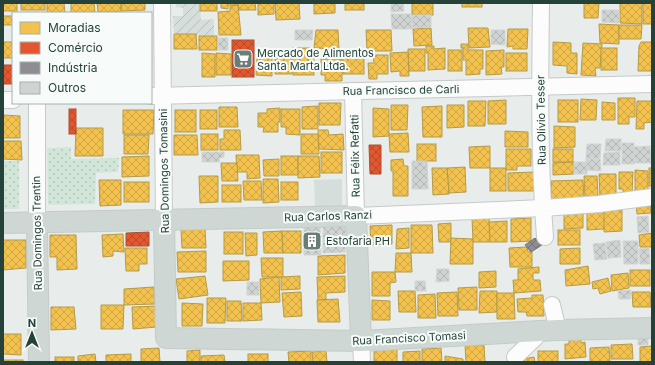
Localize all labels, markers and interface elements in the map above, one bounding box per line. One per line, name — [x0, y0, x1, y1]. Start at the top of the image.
legend — [12, 12, 152, 104]
text: Moradias — [48, 20, 101, 35]
text: Comércio — [48, 40, 103, 55]
place label: Mercado de Alimentos Santa Marta Ltda. — [257, 46, 374, 73]
supermarket icon: Mercado de Alimentos Santa Marta Ltda. — [232, 48, 254, 70]
text: Indústria — [48, 60, 97, 75]
street label: Rua Olívio Tesser — [533, 75, 549, 165]
text: Outros — [48, 80, 86, 95]
street label: Rua Francisco de Carli — [343, 82, 459, 98]
street label: Rua Domingos Tomasini — [156, 109, 172, 233]
street label: Rua Félix Refatti — [347, 115, 363, 197]
street label: Rua Domingos Trentin — [29, 176, 45, 290]
street label: Rua Carlos Ranzi — [284, 207, 372, 225]
building icon: Estofaria PH — [301, 230, 323, 252]
place label: Estofaria PH — [326, 234, 390, 248]
north arrow — [12, 313, 52, 353]
text: N — [28, 316, 36, 330]
street label: Rua Francisco Tomasi — [352, 328, 466, 348]

